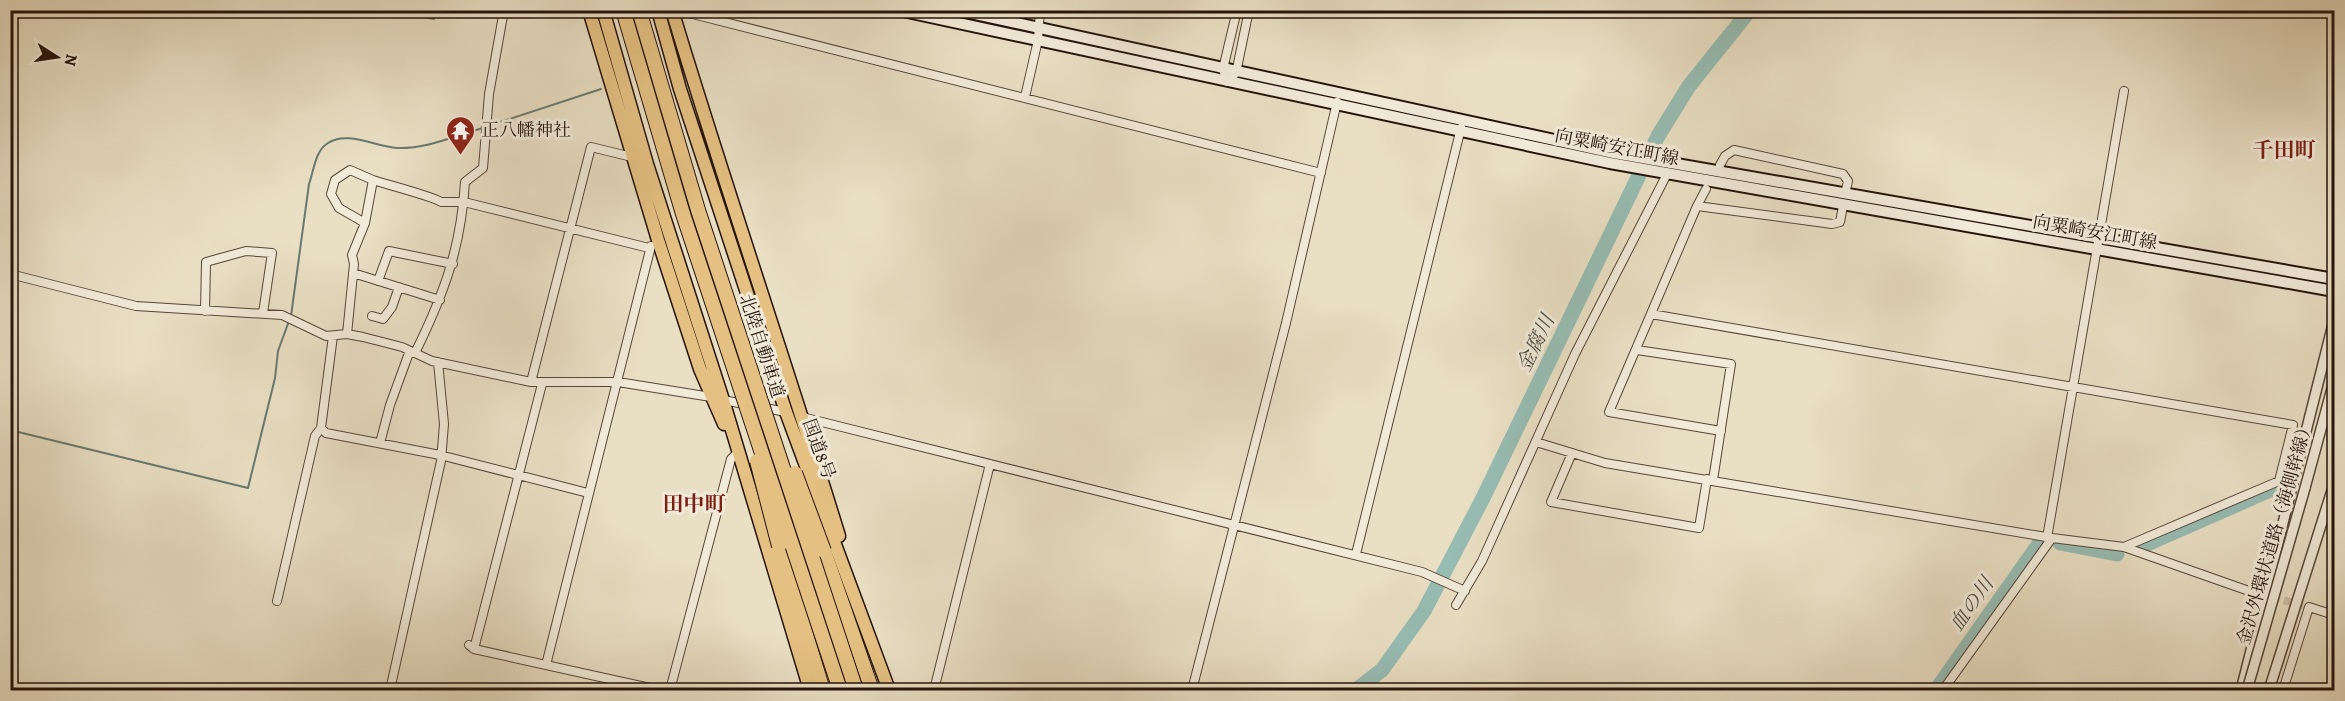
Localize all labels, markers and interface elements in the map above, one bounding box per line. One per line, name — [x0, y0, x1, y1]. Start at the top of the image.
north arrow — [27, 27, 87, 87]
text: N — [59, 52, 83, 68]
temple icon: 正八幡神社 — [444, 114, 476, 156]
place label: 正八幡神社 — [481, 118, 571, 142]
street label: 向粟崎安江町線 — [1553, 123, 1681, 171]
district label: 千田町 — [2253, 136, 2316, 164]
street label: 向粟崎安江町線 — [2031, 209, 2159, 255]
street label: 北陸自動車道 — [734, 291, 790, 401]
water label: 金腐川 — [1510, 309, 1562, 376]
street label: 国道8号 — [797, 415, 841, 483]
street label: 金沢外環状道路（海側幹線） — [2231, 416, 2319, 648]
district label: 田中町 — [663, 490, 726, 518]
water label: 血の川 — [1943, 570, 2001, 637]

